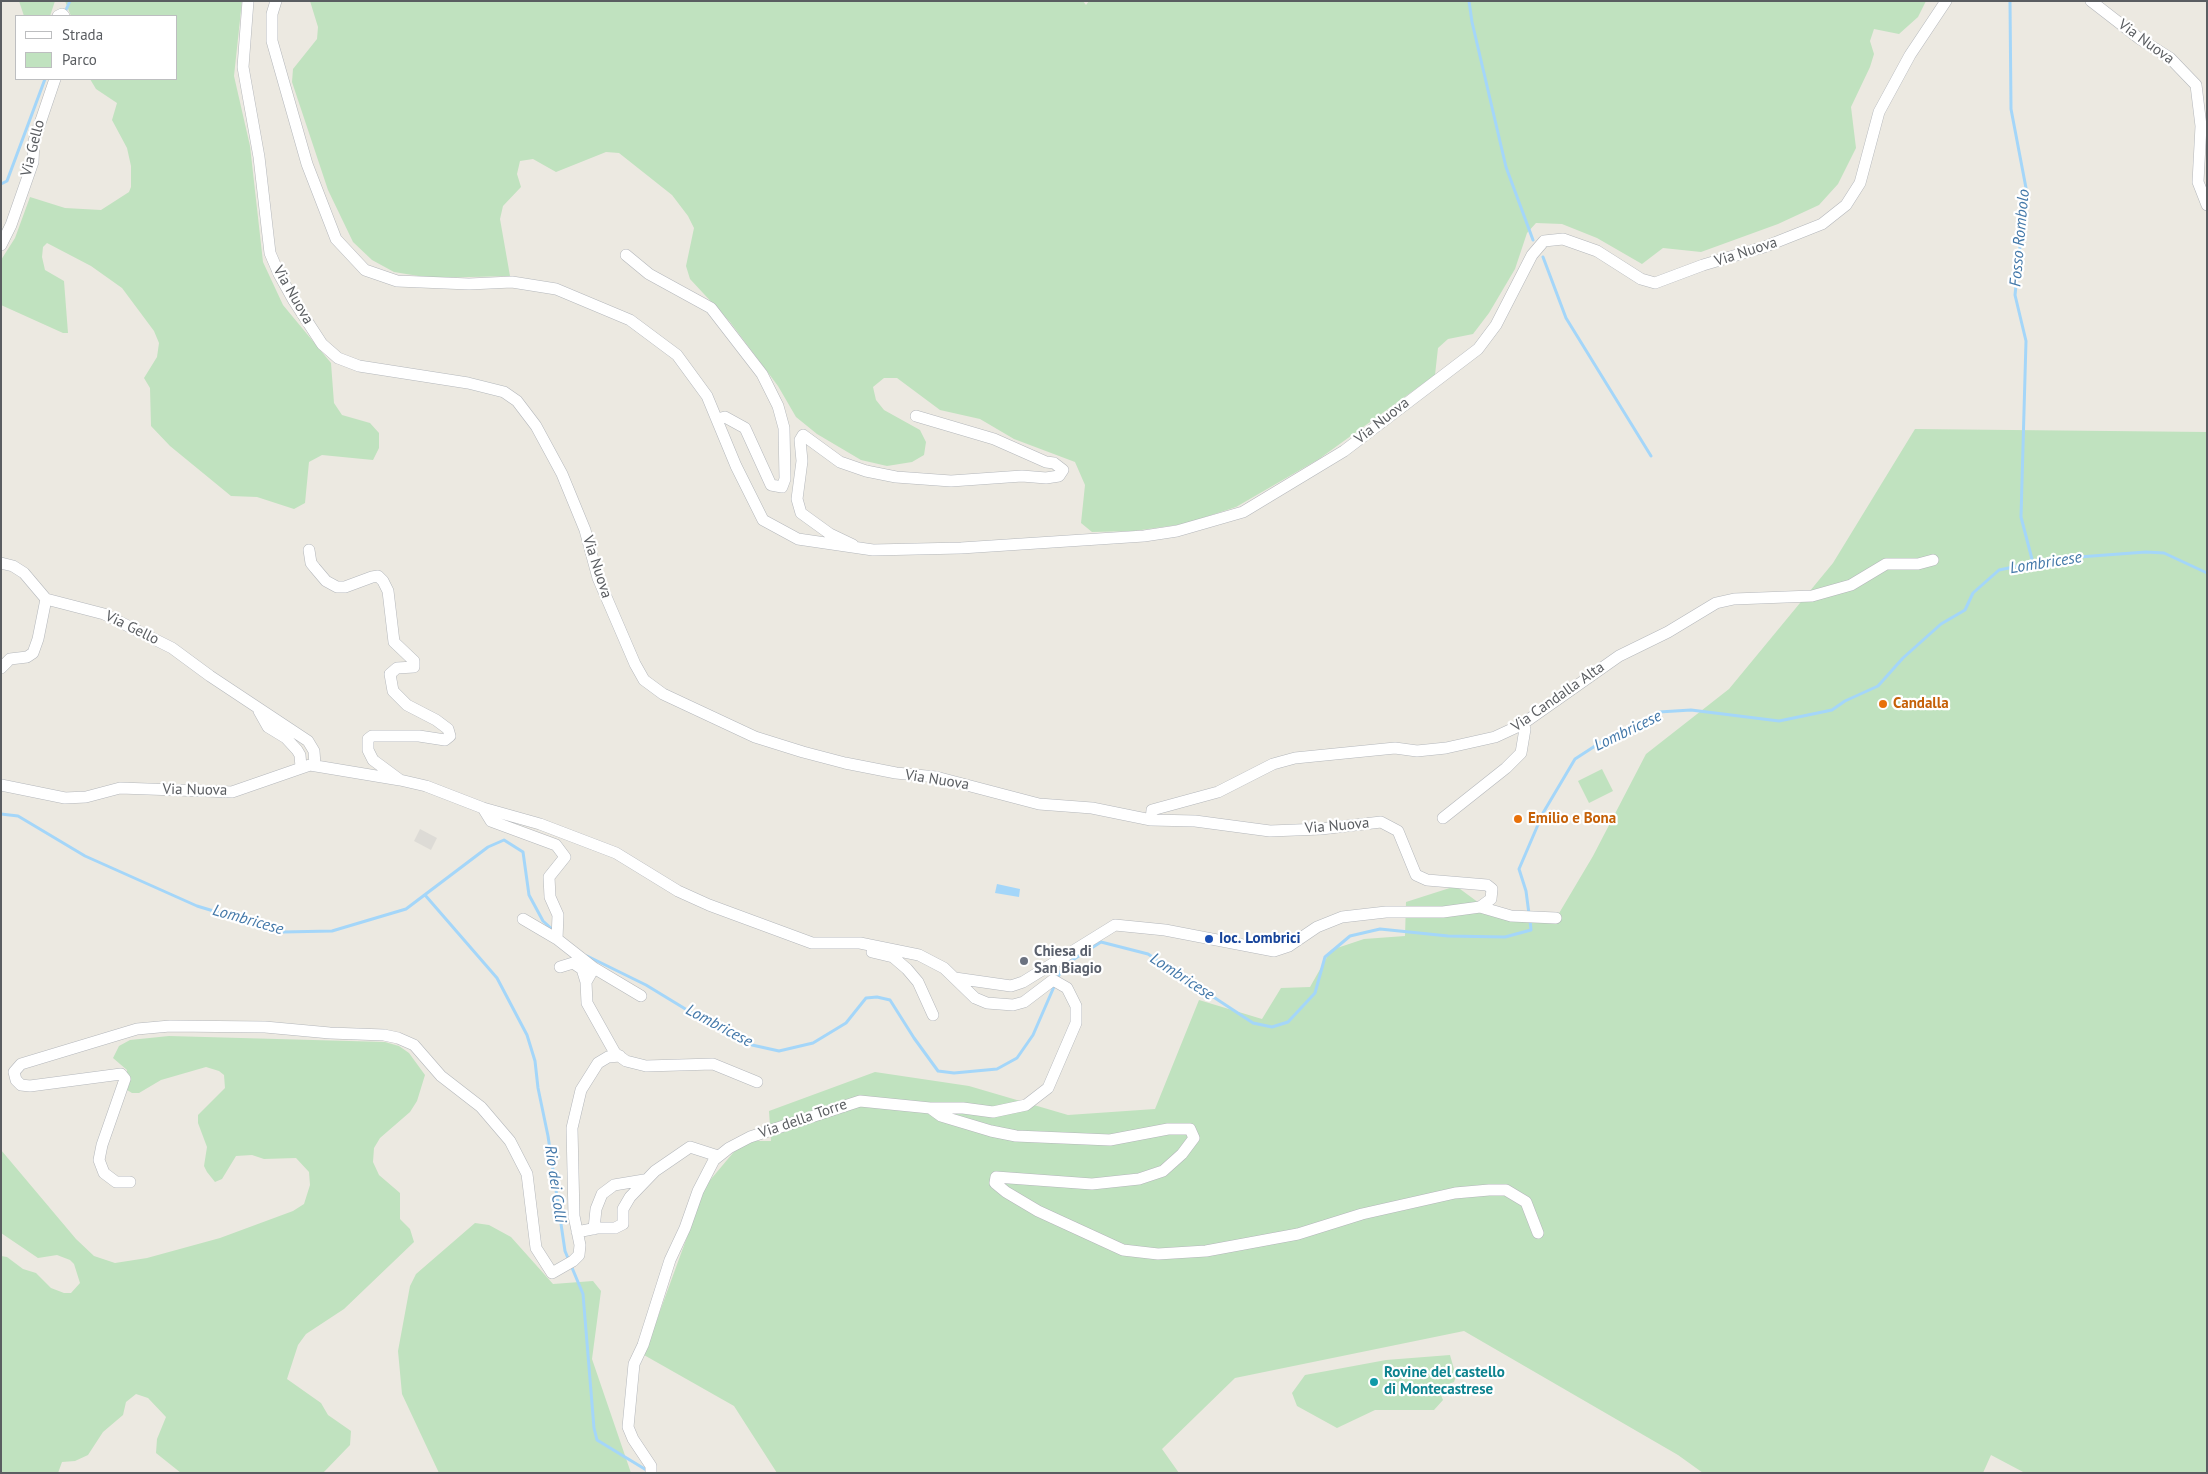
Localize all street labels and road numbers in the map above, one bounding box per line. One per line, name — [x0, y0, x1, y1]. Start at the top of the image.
street label: Via Nuova — [2115, 16, 2177, 68]
street label: Via Gello — [17, 118, 49, 178]
street label: Via Nuova — [1712, 233, 1780, 271]
street label: Via Nuova — [269, 262, 317, 328]
street label: Via Nuova — [1351, 394, 1413, 448]
street label: Via Nuova — [578, 533, 616, 601]
street label: Via Gello — [102, 607, 162, 649]
street label: Via Candalla Alta — [1508, 658, 1608, 736]
street label: Via Nuova — [904, 766, 970, 794]
street label: Via Nuova — [163, 780, 227, 800]
street label: Via Nuova — [1304, 814, 1370, 838]
street label: Via della Torre — [757, 1095, 849, 1143]

